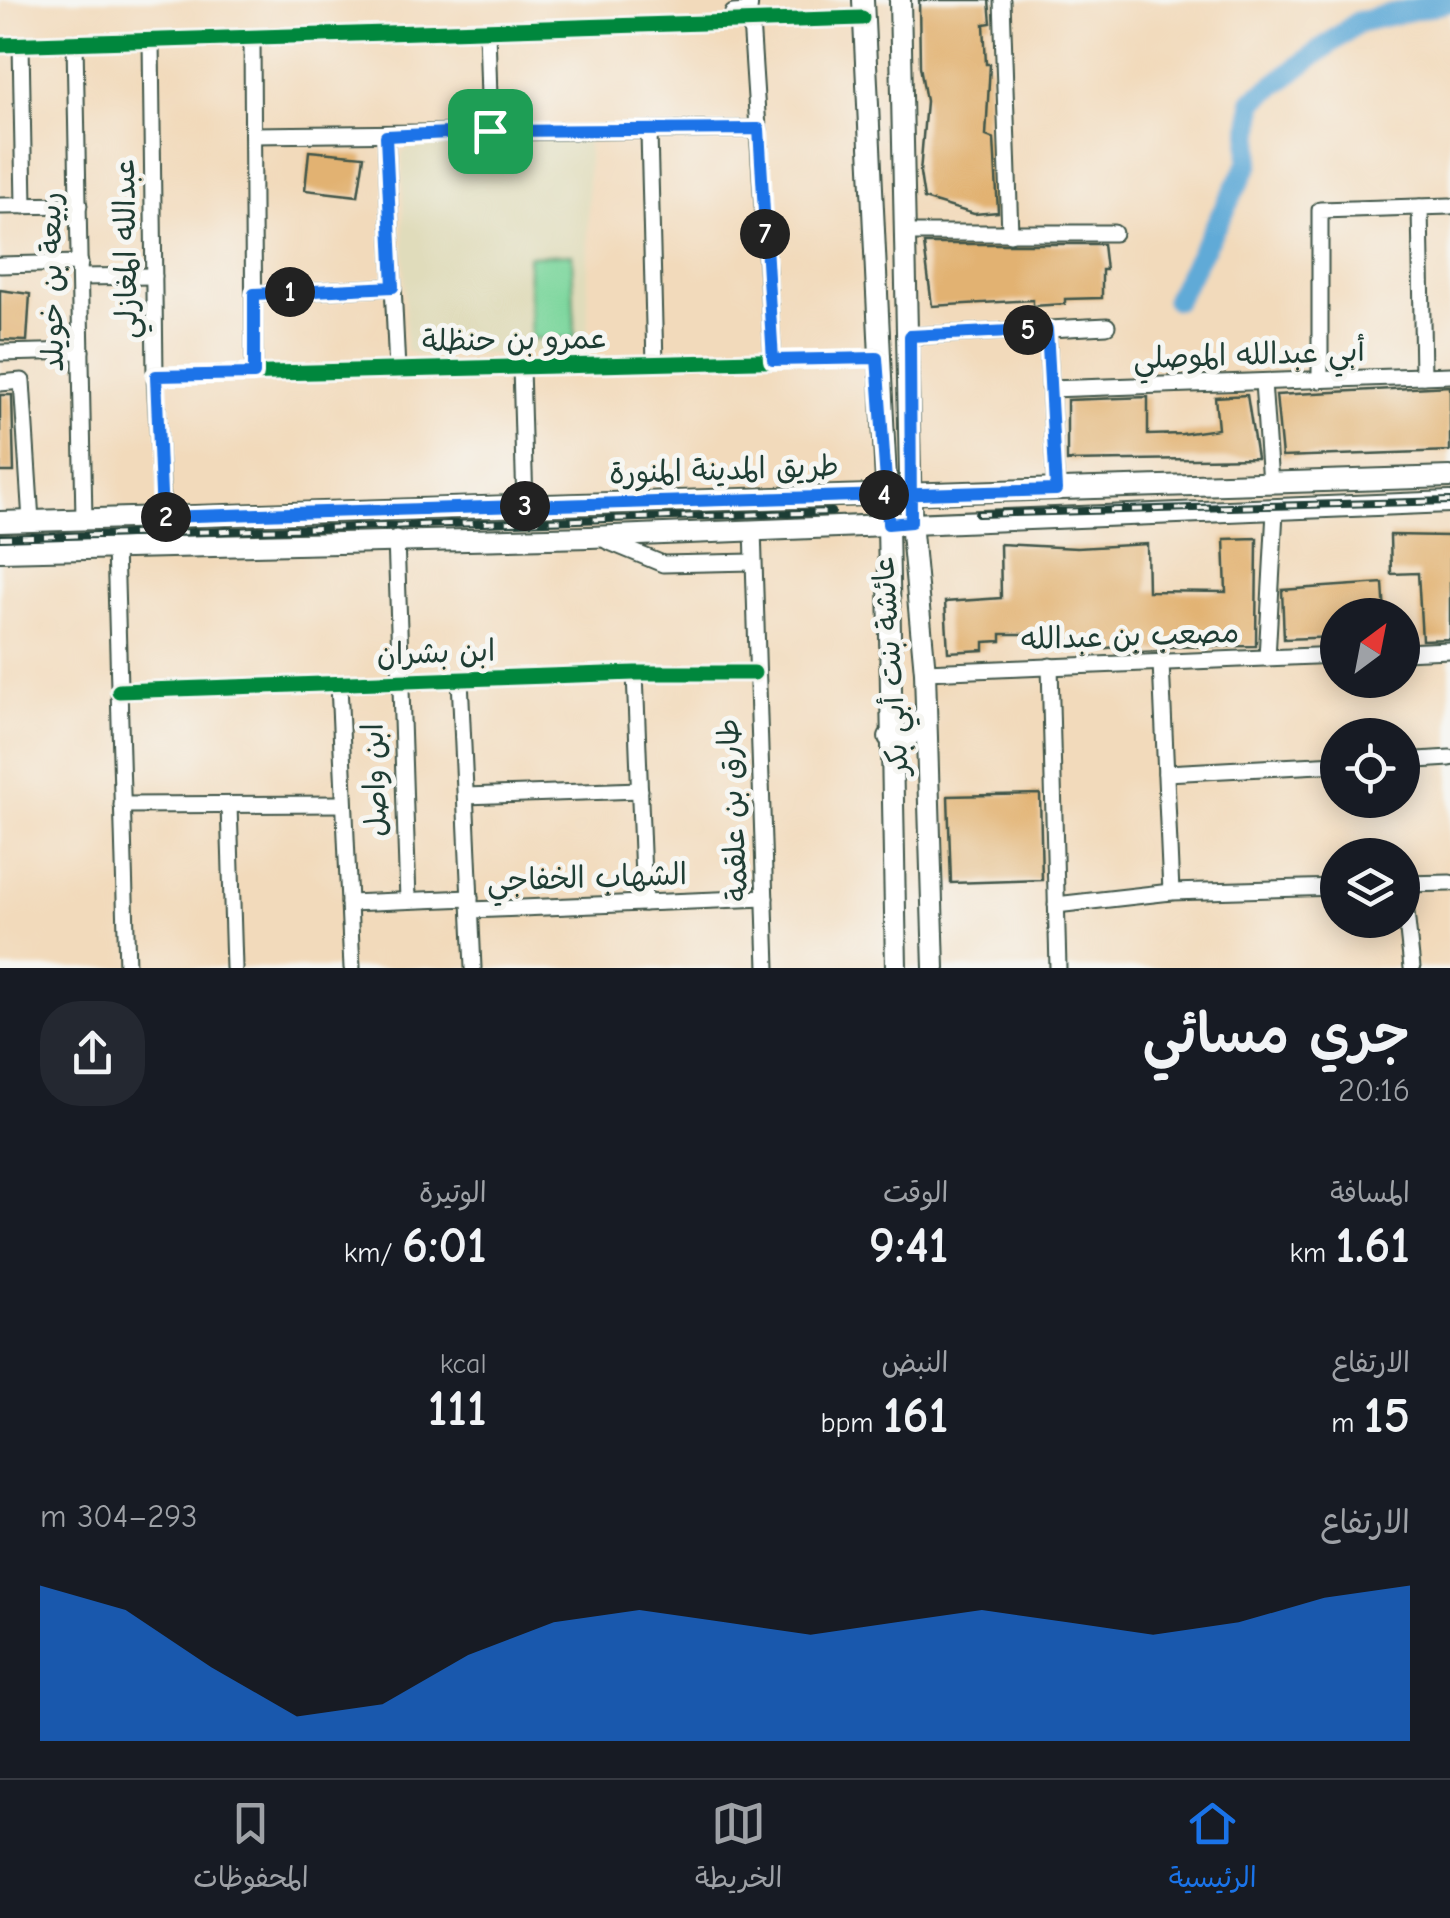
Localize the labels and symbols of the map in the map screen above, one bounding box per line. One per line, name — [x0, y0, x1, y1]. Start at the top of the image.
pin — [448, 89, 533, 174]
street label: عبدالله المغازلي — [107, 159, 153, 339]
street label: ربيعة بن خويلد — [33, 192, 71, 372]
pin: 7 — [740, 209, 790, 259]
pin: 1 — [265, 267, 315, 317]
pin: 5 — [1003, 305, 1053, 355]
street label: عمرو بن حنظلة — [422, 321, 608, 359]
street label: أبي عبدالله الموصلي — [1133, 333, 1366, 385]
street label: طريق المدينة المنورة — [609, 448, 840, 493]
pin: 4 — [859, 470, 909, 520]
pin: 3 — [500, 481, 550, 531]
pin: 2 — [141, 492, 191, 542]
street label: عائشة بنت أبي بكر — [866, 555, 924, 780]
north arrow — [1320, 598, 1420, 698]
street label: مصعب بن عبدالله — [1020, 615, 1240, 657]
street label: ابن بشران — [376, 633, 496, 673]
street label: طارق بن علقمة — [711, 717, 755, 903]
street label: ابن واصل — [356, 723, 394, 837]
street label: الشهاب الخفاجي — [486, 857, 688, 907]

